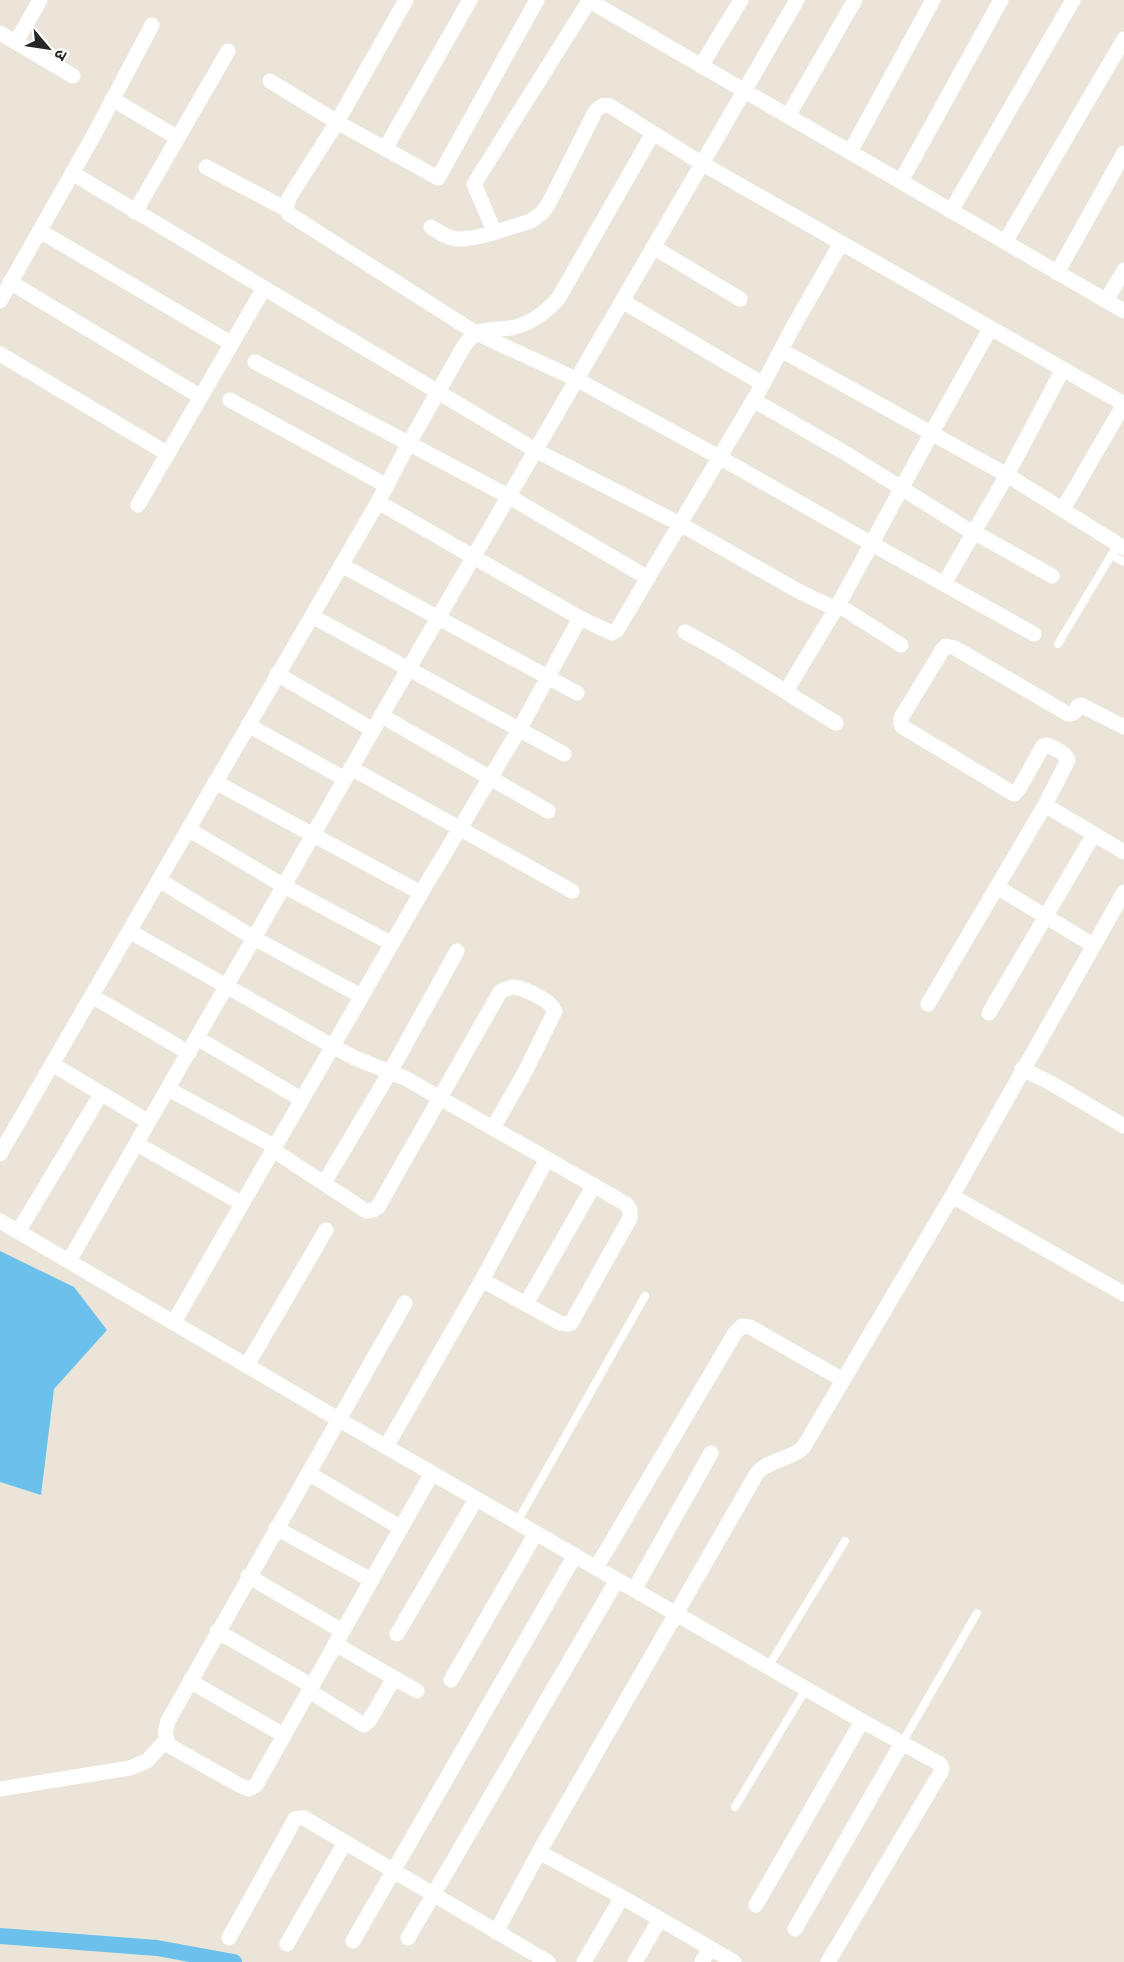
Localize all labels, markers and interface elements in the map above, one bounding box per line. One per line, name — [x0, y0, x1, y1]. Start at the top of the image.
north arrow — [18, 18, 78, 78]
text: उ — [50, 46, 71, 64]

